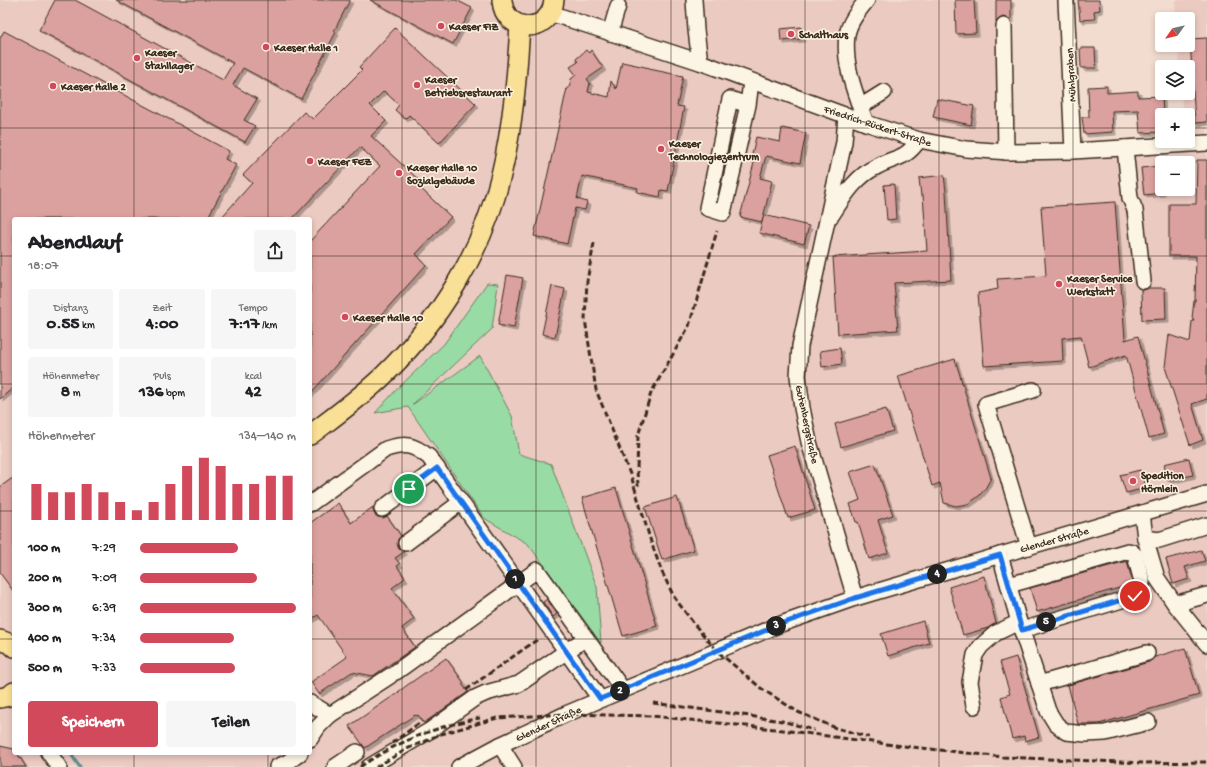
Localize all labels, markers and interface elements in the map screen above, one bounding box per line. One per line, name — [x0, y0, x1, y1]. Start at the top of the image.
north arrow — [1155, 12, 1195, 52]
map controls — [1155, 12, 1195, 196]
marker: Kaeser FIZ — [436, 21, 446, 31]
place label: Kaeser FIZ — [448, 22, 499, 34]
marker: Schalthaus — [786, 29, 796, 39]
place label: Schalthaus — [799, 29, 849, 42]
marker: Kaeser Halle 1 — [261, 42, 271, 52]
place label: Kaeser Halle 1 — [273, 43, 338, 55]
street label: Mühlgraben — [1065, 47, 1079, 102]
place label: Kaeser Stahllager — [144, 48, 194, 74]
marker: Kaeser Stahllager — [132, 53, 142, 63]
button: layers — [1155, 60, 1195, 100]
place label: Kaeser Betriebsrestaurant — [424, 75, 513, 100]
marker: Kaeser Betriebsrestaurant — [412, 80, 422, 90]
marker: Kaeser Halle 2 — [48, 81, 58, 91]
place label: Kaeser Halle 2 — [60, 82, 127, 94]
street label: Friedrich-Rückert-Straße — [821, 104, 933, 150]
button: + — [1155, 108, 1195, 148]
place label: Kaeser Technologiezentrum — [668, 139, 759, 165]
marker: Kaeser Technologiezentrum — [656, 144, 666, 154]
marker: Kaeser FEZ — [305, 156, 315, 166]
button: − — [1155, 156, 1195, 196]
place label: Kaeser FEZ — [317, 157, 373, 169]
place label: Kaeser Halle 10 Sozialgebäude — [406, 163, 478, 189]
marker: Kaeser Halle 10 Sozialgebäude — [394, 168, 404, 178]
button: share — [254, 230, 296, 272]
text: Abendlauf — [28, 231, 121, 257]
text: 18:07 — [28, 259, 59, 274]
place label: Kaeser Service Werkstatt — [1066, 274, 1134, 299]
marker: Kaeser Service Werkstatt — [1054, 279, 1064, 289]
text: Distanz — [54, 303, 88, 315]
text: Zeit — [152, 303, 172, 315]
text: Tempo — [239, 303, 268, 315]
marker: Kaeser Halle 10 — [340, 312, 350, 322]
place label: Kaeser Halle 10 — [352, 313, 424, 325]
text: 0.55 — [47, 315, 79, 335]
text: 4:00 — [146, 315, 178, 335]
text: 7:17 — [229, 315, 259, 335]
text: km — [79, 320, 95, 332]
text: /km — [259, 320, 277, 332]
text: Höhenmeter — [42, 371, 99, 383]
text: Puls — [153, 371, 171, 383]
text: kcal — [245, 371, 262, 383]
text: 8 — [61, 383, 70, 403]
text: 136 — [139, 383, 163, 403]
text: 42 — [245, 383, 262, 403]
street label: Gutenbergstraße — [792, 384, 820, 465]
text: m — [70, 388, 81, 400]
text: bpm — [163, 388, 185, 400]
text: Höhenmeter — [28, 429, 95, 444]
text: 134–140 m — [239, 429, 296, 444]
place label: Spedition Hörnlein — [1141, 470, 1185, 496]
pin — [392, 472, 426, 506]
marker: Spedition Hörnlein — [1128, 476, 1138, 486]
icon: arrive — [398, 478, 420, 500]
street label: Glender Straße — [1019, 525, 1091, 556]
text: 100 m — [28, 541, 60, 556]
text: 7:29 — [92, 541, 116, 556]
pin: 4 — [927, 564, 947, 584]
text: 4 — [934, 568, 940, 580]
pin: 1 — [505, 569, 525, 589]
text: 200 m — [28, 571, 61, 586]
text: 7:09 — [92, 571, 117, 586]
text: 1 — [513, 573, 517, 585]
pin — [1118, 579, 1152, 613]
icon: check — [1124, 585, 1146, 607]
text: 300 m — [28, 601, 62, 616]
text: 6:39 — [92, 601, 116, 616]
pin: 5 — [1036, 612, 1056, 632]
pin: 3 — [766, 616, 786, 636]
text: 5 — [1043, 616, 1049, 628]
text: 3 — [773, 620, 779, 632]
text: 400 m — [28, 631, 61, 646]
text: 7:34 — [92, 631, 116, 646]
text: 500 m — [28, 661, 62, 676]
text: 7:33 — [92, 661, 116, 676]
pin: 2 — [610, 681, 630, 701]
text: 2 — [617, 685, 623, 697]
button: Speichern — [28, 701, 158, 747]
button: Teilen — [166, 701, 296, 747]
street label: Glender Straße — [514, 704, 584, 745]

